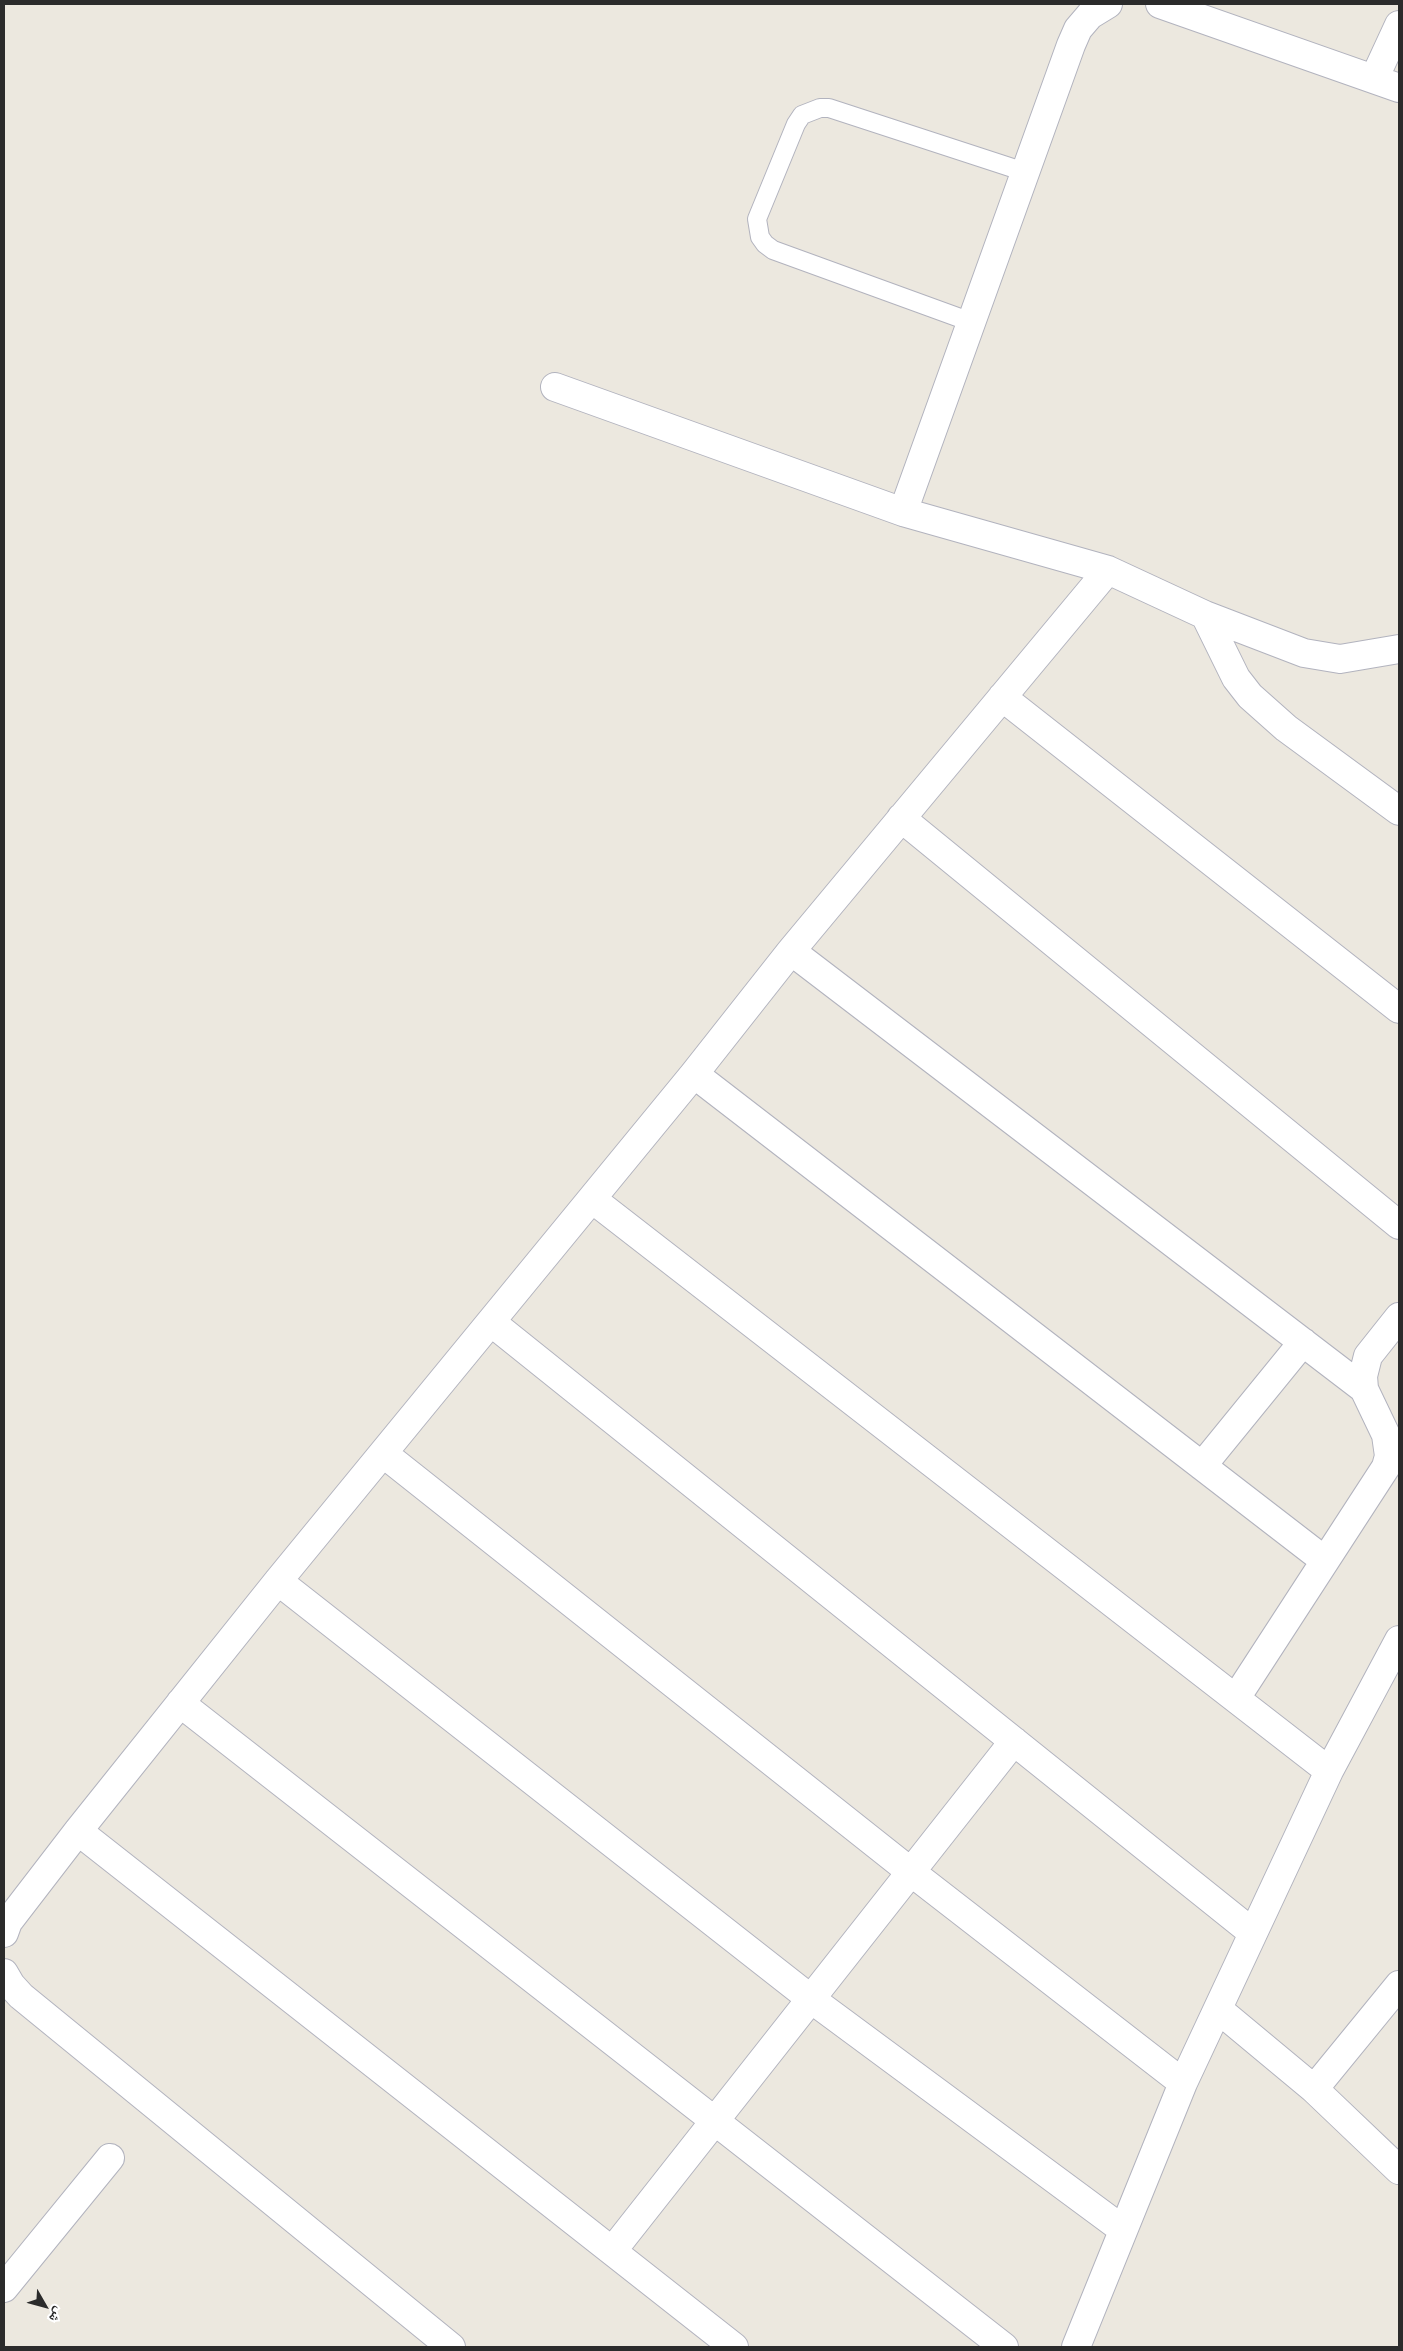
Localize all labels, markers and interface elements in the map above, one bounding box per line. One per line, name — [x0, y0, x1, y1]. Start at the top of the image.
north arrow — [20, 2281, 70, 2331]
text: ش — [45, 2304, 68, 2327]

